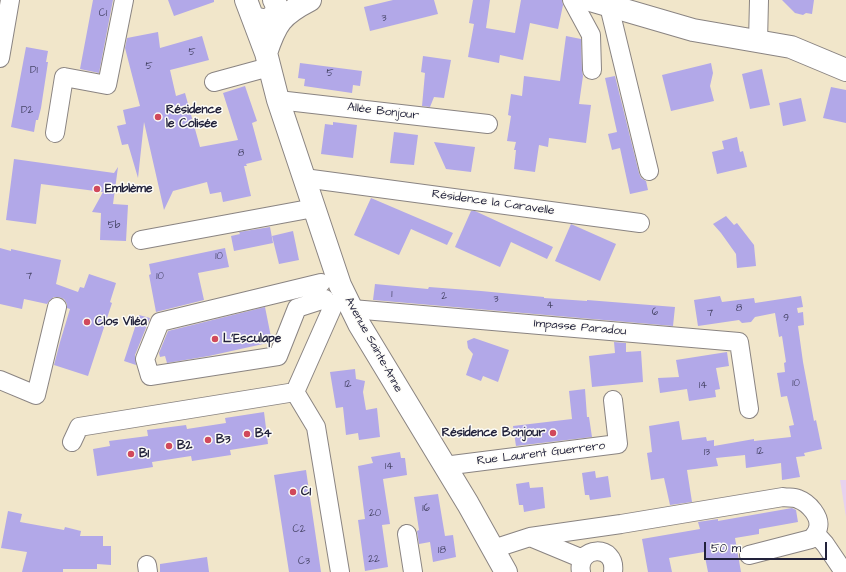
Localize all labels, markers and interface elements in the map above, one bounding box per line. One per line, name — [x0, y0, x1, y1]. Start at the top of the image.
house number: C1 — [99, 8, 107, 20]
house number: 3 — [381, 13, 387, 25]
house number: 5 — [188, 47, 196, 59]
house number: 5 — [145, 61, 153, 73]
house number: D1 — [30, 65, 38, 77]
house number: 5 — [326, 68, 334, 80]
street label: Allée Bonjour — [346, 100, 420, 124]
place label: Résidence le Colisée — [166, 103, 222, 131]
house number: D2 — [21, 105, 33, 117]
marker: Résidence le Colisée — [153, 112, 163, 122]
house number: 8 — [238, 148, 244, 160]
place label: Emblème — [105, 182, 152, 196]
marker: Emblème — [92, 184, 102, 194]
street label: Résidence la Caravelle — [431, 187, 555, 219]
house number: 5b — [108, 220, 120, 232]
house number: 10 — [215, 251, 223, 263]
house number: 7 — [26, 271, 32, 283]
house number: 10 — [156, 271, 164, 283]
house number: 1 — [391, 289, 393, 301]
house number: 2 — [441, 291, 447, 303]
house number: 3 — [493, 294, 499, 306]
street label: Avenue Sainte-Anne — [341, 295, 405, 395]
house number: 4 — [547, 300, 553, 312]
house number: 8 — [736, 303, 742, 315]
house number: 6 — [652, 307, 658, 319]
house number: 7 — [707, 308, 713, 320]
house number: 9 — [783, 313, 789, 325]
place label: Clos Viléa — [95, 315, 147, 329]
marker: Clos Viléa — [82, 317, 92, 327]
street label: Impasse Paradou — [533, 317, 627, 339]
place label: L'Esculape — [223, 332, 281, 346]
marker: L'Esculape — [210, 334, 220, 344]
house number: 10 — [792, 378, 800, 390]
house number: 12 — [344, 379, 352, 391]
house number: 14 — [699, 380, 707, 392]
place label: Résidence Bonjour — [442, 426, 545, 440]
place label: B4 — [255, 427, 272, 441]
marker: Résidence Bonjour — [548, 428, 558, 438]
marker: B4 — [242, 429, 252, 439]
place label: B3 — [216, 433, 231, 447]
marker: B3 — [203, 435, 213, 445]
place label: B2 — [177, 439, 192, 453]
street label: Rue Laurent Guerrero — [476, 439, 606, 469]
marker: B2 — [164, 441, 174, 451]
house number: 12 — [756, 446, 764, 458]
place label: B1 — [139, 447, 149, 461]
house number: 13 — [704, 447, 710, 459]
marker: B1 — [126, 449, 136, 459]
house number: 14 — [385, 461, 393, 473]
place label: C1 — [301, 485, 311, 499]
marker: C1 — [288, 487, 298, 497]
house number: 16 — [422, 503, 430, 515]
house number: 20 — [369, 508, 381, 520]
house number: C2 — [293, 524, 305, 536]
scale bar — [706, 534, 829, 560]
text: 50 m — [711, 540, 741, 557]
house number: 18 — [438, 545, 446, 557]
house number: 22 — [368, 554, 380, 566]
house number: C3 — [298, 556, 310, 568]

